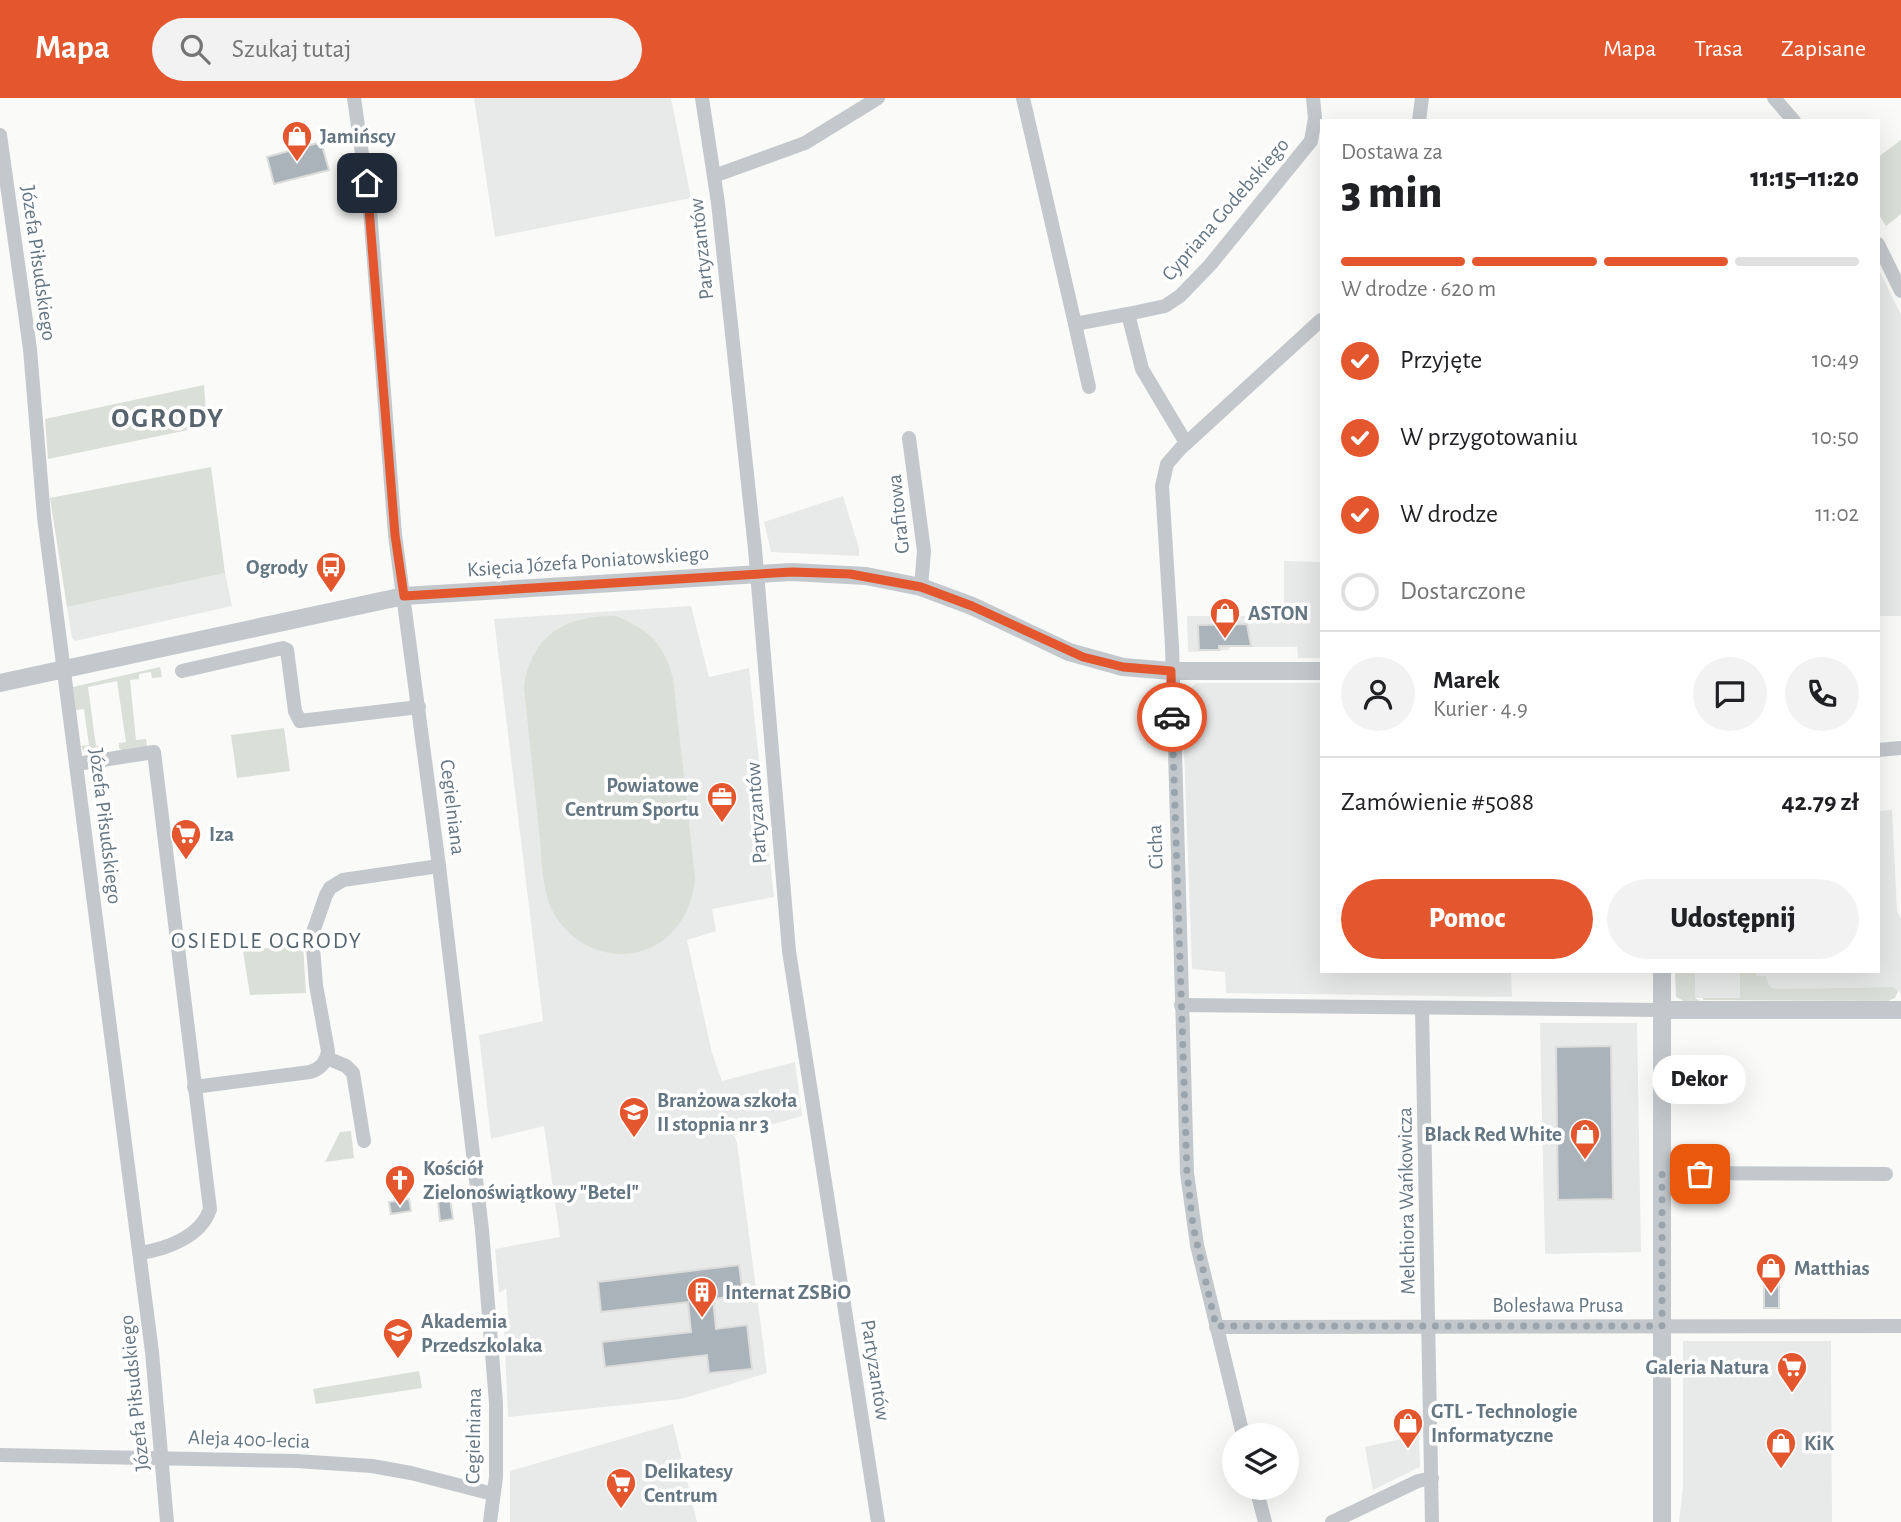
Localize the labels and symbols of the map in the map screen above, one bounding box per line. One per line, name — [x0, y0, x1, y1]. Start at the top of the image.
shop icon: Jamińscy — [280, 119, 314, 163]
place label: Jamińscy — [320, 126, 396, 147]
street label: Cypriana Godebskiego — [1158, 134, 1293, 285]
pin — [337, 153, 397, 213]
street label: Józefa Piłsudskiego — [17, 184, 60, 342]
street label: Partyzantów — [686, 197, 717, 301]
district label: OGRODY — [111, 405, 225, 433]
street label: Grafitowa — [884, 473, 913, 555]
street label: Księcia Józefa Poniatowskiego — [466, 543, 710, 580]
bus stop icon: Ogrody — [314, 550, 348, 594]
place label: Ogrody — [246, 557, 309, 578]
shop icon: ASTON — [1208, 596, 1242, 640]
place label: ASTON — [1248, 603, 1309, 624]
courier — [1137, 682, 1207, 752]
street label: Józefa Piłsudskiego — [86, 747, 125, 905]
street label: Cegielniana — [436, 758, 469, 856]
street label: Partyzantów — [742, 761, 771, 865]
place label: Powiatowe Centrum Sportu — [565, 775, 699, 820]
office icon: Powiatowe Centrum Sportu — [705, 780, 739, 824]
supermarket icon: Iza — [169, 817, 203, 861]
place label: Iza — [209, 824, 234, 845]
street label: Cicha — [1144, 824, 1167, 870]
district label: OSIEDLE OGRODY — [171, 930, 363, 953]
callout: Dekor — [1653, 1055, 1747, 1104]
place label: Branżowa szkoła II stopnia nr 3 — [657, 1090, 797, 1135]
school or university icon: Branżowa szkoła II stopnia nr 3 — [617, 1095, 651, 1139]
street label: Melchiora Wańkowicza — [1394, 1107, 1419, 1295]
shop icon: Black Red White — [1568, 1117, 1602, 1161]
place label: Black Red White — [1424, 1124, 1562, 1145]
pin — [1670, 1144, 1730, 1204]
place label: Kościół Zielonoświątkowy "Betel" — [423, 1158, 639, 1203]
church icon: Kościół Zielonoświątkowy "Betel" — [383, 1163, 417, 1207]
shop icon: Matthias — [1754, 1251, 1788, 1295]
place label: Matthias — [1794, 1258, 1870, 1279]
building icon: Internat ZSBiO — [685, 1275, 719, 1319]
place label: Internat ZSBiO — [725, 1282, 851, 1303]
street label: Bolesława Prusa — [1492, 1295, 1624, 1316]
place label: Akademia Przedszkolaka — [421, 1311, 543, 1356]
street label: Józefa Piłsudskiego — [116, 1314, 153, 1472]
school or university icon: Akademia Przedszkolaka — [381, 1316, 415, 1360]
street label: Partyzantów — [857, 1318, 894, 1422]
supermarket icon: Galeria Natura — [1775, 1350, 1809, 1394]
place label: Galeria Natura — [1646, 1357, 1769, 1378]
street label: Cegielniana — [462, 1387, 485, 1484]
place label: GTL - Technologie Informatyczne — [1431, 1401, 1577, 1446]
shop icon: GTL - Technologie Informatyczne — [1391, 1406, 1425, 1450]
shop icon: KiK — [1764, 1426, 1798, 1470]
street label: Aleja 400-lecia — [188, 1427, 311, 1452]
place label: KiK — [1804, 1433, 1835, 1454]
place label: Delikatesy Centrum — [644, 1461, 734, 1506]
supermarket icon: Delikatesy Centrum — [604, 1466, 638, 1510]

